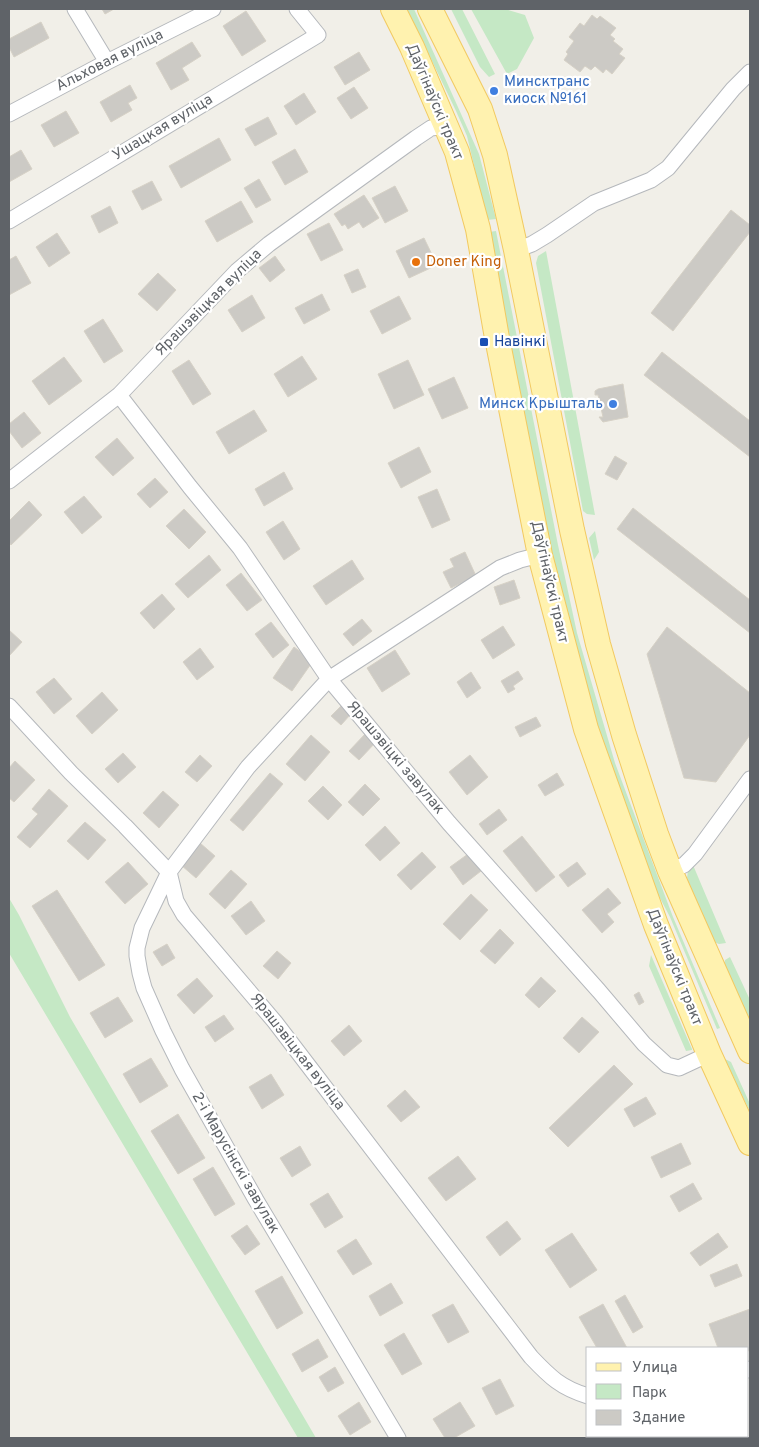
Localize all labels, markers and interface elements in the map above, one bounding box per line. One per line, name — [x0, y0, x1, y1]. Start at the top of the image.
street label: Альховая вуліца — [53, 26, 167, 96]
street label: Даўгінаўскі тракт — [401, 41, 467, 163]
place label: Минсктранс киоск №161 — [504, 73, 590, 109]
marker: Минсктранс киоск №161 — [488, 85, 500, 97]
street label: Ушацкая вуліца — [109, 91, 217, 165]
street label: Ярашэвіцкая вуліца — [152, 246, 266, 360]
place label: Doner King — [426, 253, 501, 272]
marker: Doner King — [410, 256, 422, 268]
place label: Навінкі — [494, 333, 546, 352]
marker: Навінкі — [478, 336, 490, 348]
place label: Минск Крышталь — [479, 395, 603, 414]
marker: Минск Крышталь — [607, 398, 619, 410]
street label: Даўгінаўскі тракт — [526, 519, 572, 645]
street label: Ярашэвіцкі завулак — [342, 697, 448, 819]
street label: Даўгінаўскі тракт — [642, 906, 706, 1029]
street label: Ярашэвіцкая вуліца — [245, 990, 349, 1114]
street label: 2-і Марусінскі завулак — [187, 1089, 283, 1237]
legend — [586, 1347, 749, 1437]
text: Улица — [632, 1359, 677, 1378]
text: Парк — [632, 1384, 667, 1403]
text: Здание — [632, 1409, 685, 1428]

